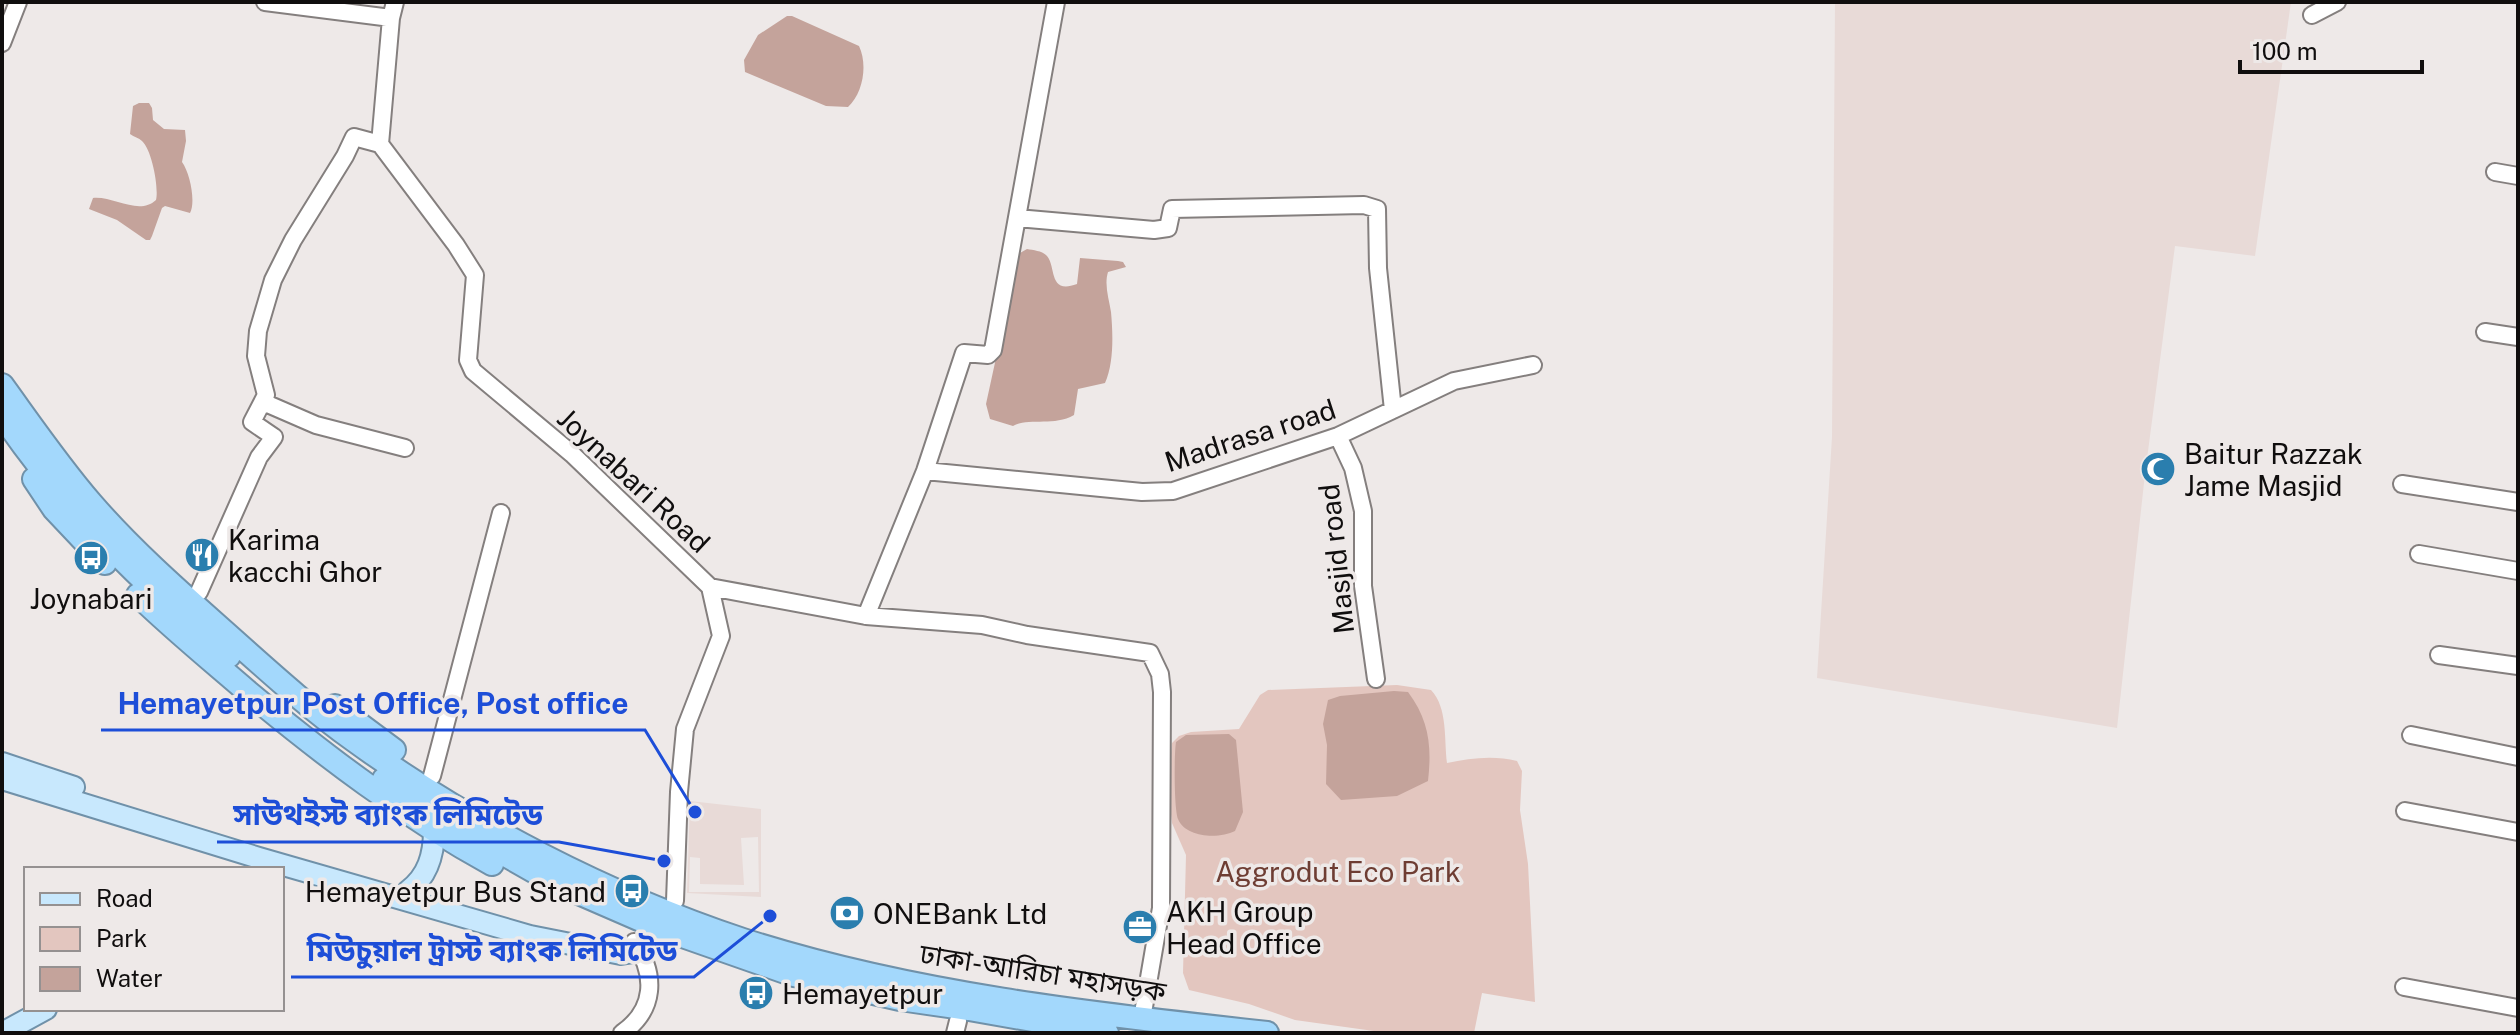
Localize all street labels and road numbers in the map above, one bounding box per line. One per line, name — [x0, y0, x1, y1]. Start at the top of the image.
street label: Madrasa road — [1160, 392, 1340, 478]
street label: Joynabari Road — [551, 401, 717, 559]
street label: Masjid road — [1312, 482, 1360, 636]
street label: ঢাকা-আরিচা মহাসড়ক — [917, 936, 1169, 1008]

